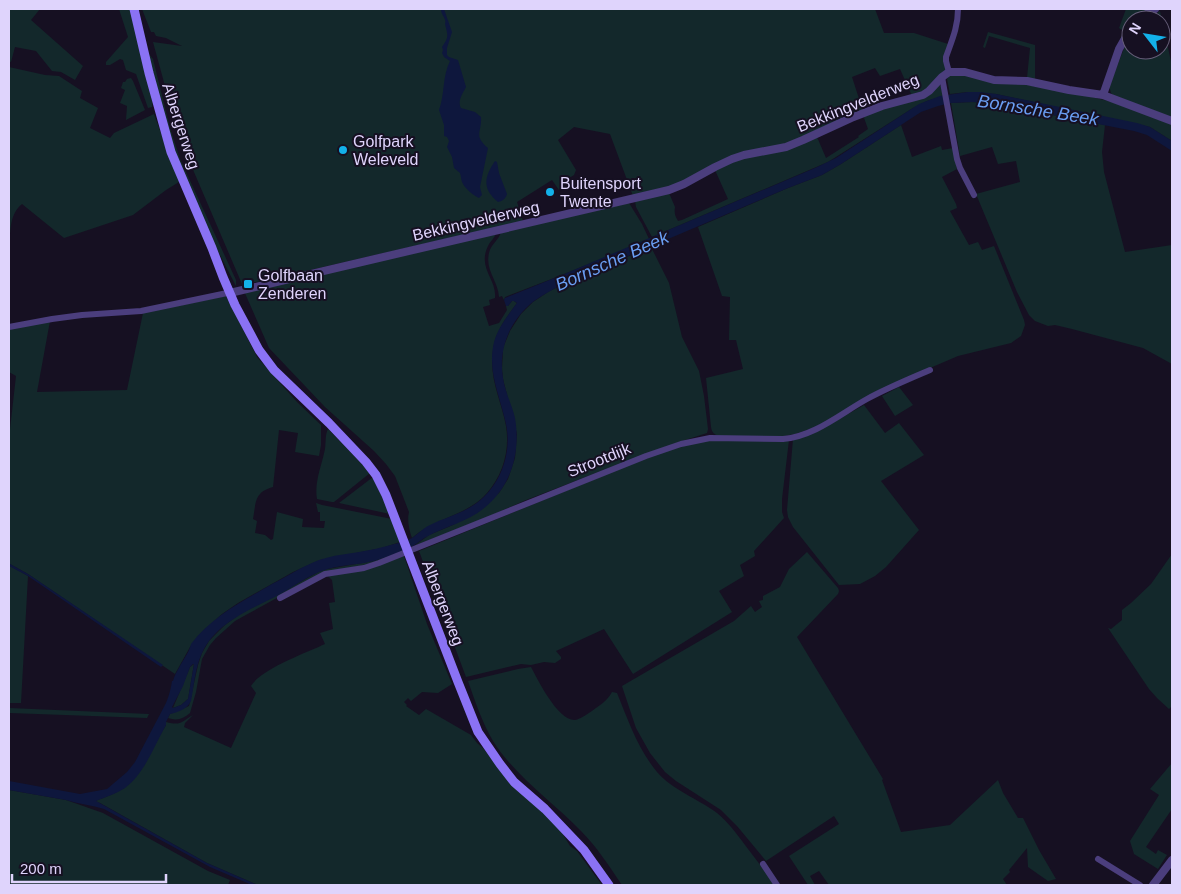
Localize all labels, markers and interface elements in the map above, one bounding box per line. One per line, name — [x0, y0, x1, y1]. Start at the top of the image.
north arrow — [1121, 10, 1171, 60]
text: N — [1125, 20, 1144, 37]
street label: Bekkingvelderweg — [795, 71, 921, 135]
street label: Albergerweg — [159, 81, 203, 171]
water label: Bornsche Beek — [976, 91, 1101, 130]
place label: Golfpark Weleveld — [353, 133, 419, 168]
marker: Golfpark Weleveld — [337, 144, 349, 156]
place label: Buitensport Twente — [560, 175, 641, 210]
marker: Buitensport Twente — [544, 186, 556, 198]
street label: Bekkingvelderweg — [411, 198, 541, 244]
water label: Bornsche Beek — [552, 227, 673, 295]
place label: Golfbaan Zenderen — [258, 267, 327, 302]
marker: Golfbaan Zenderen — [242, 278, 254, 290]
street label: Strootdijk — [565, 439, 634, 480]
street label: Albergerweg — [419, 558, 467, 648]
scale bar — [12, 852, 166, 884]
text: 200 m — [20, 860, 62, 877]

